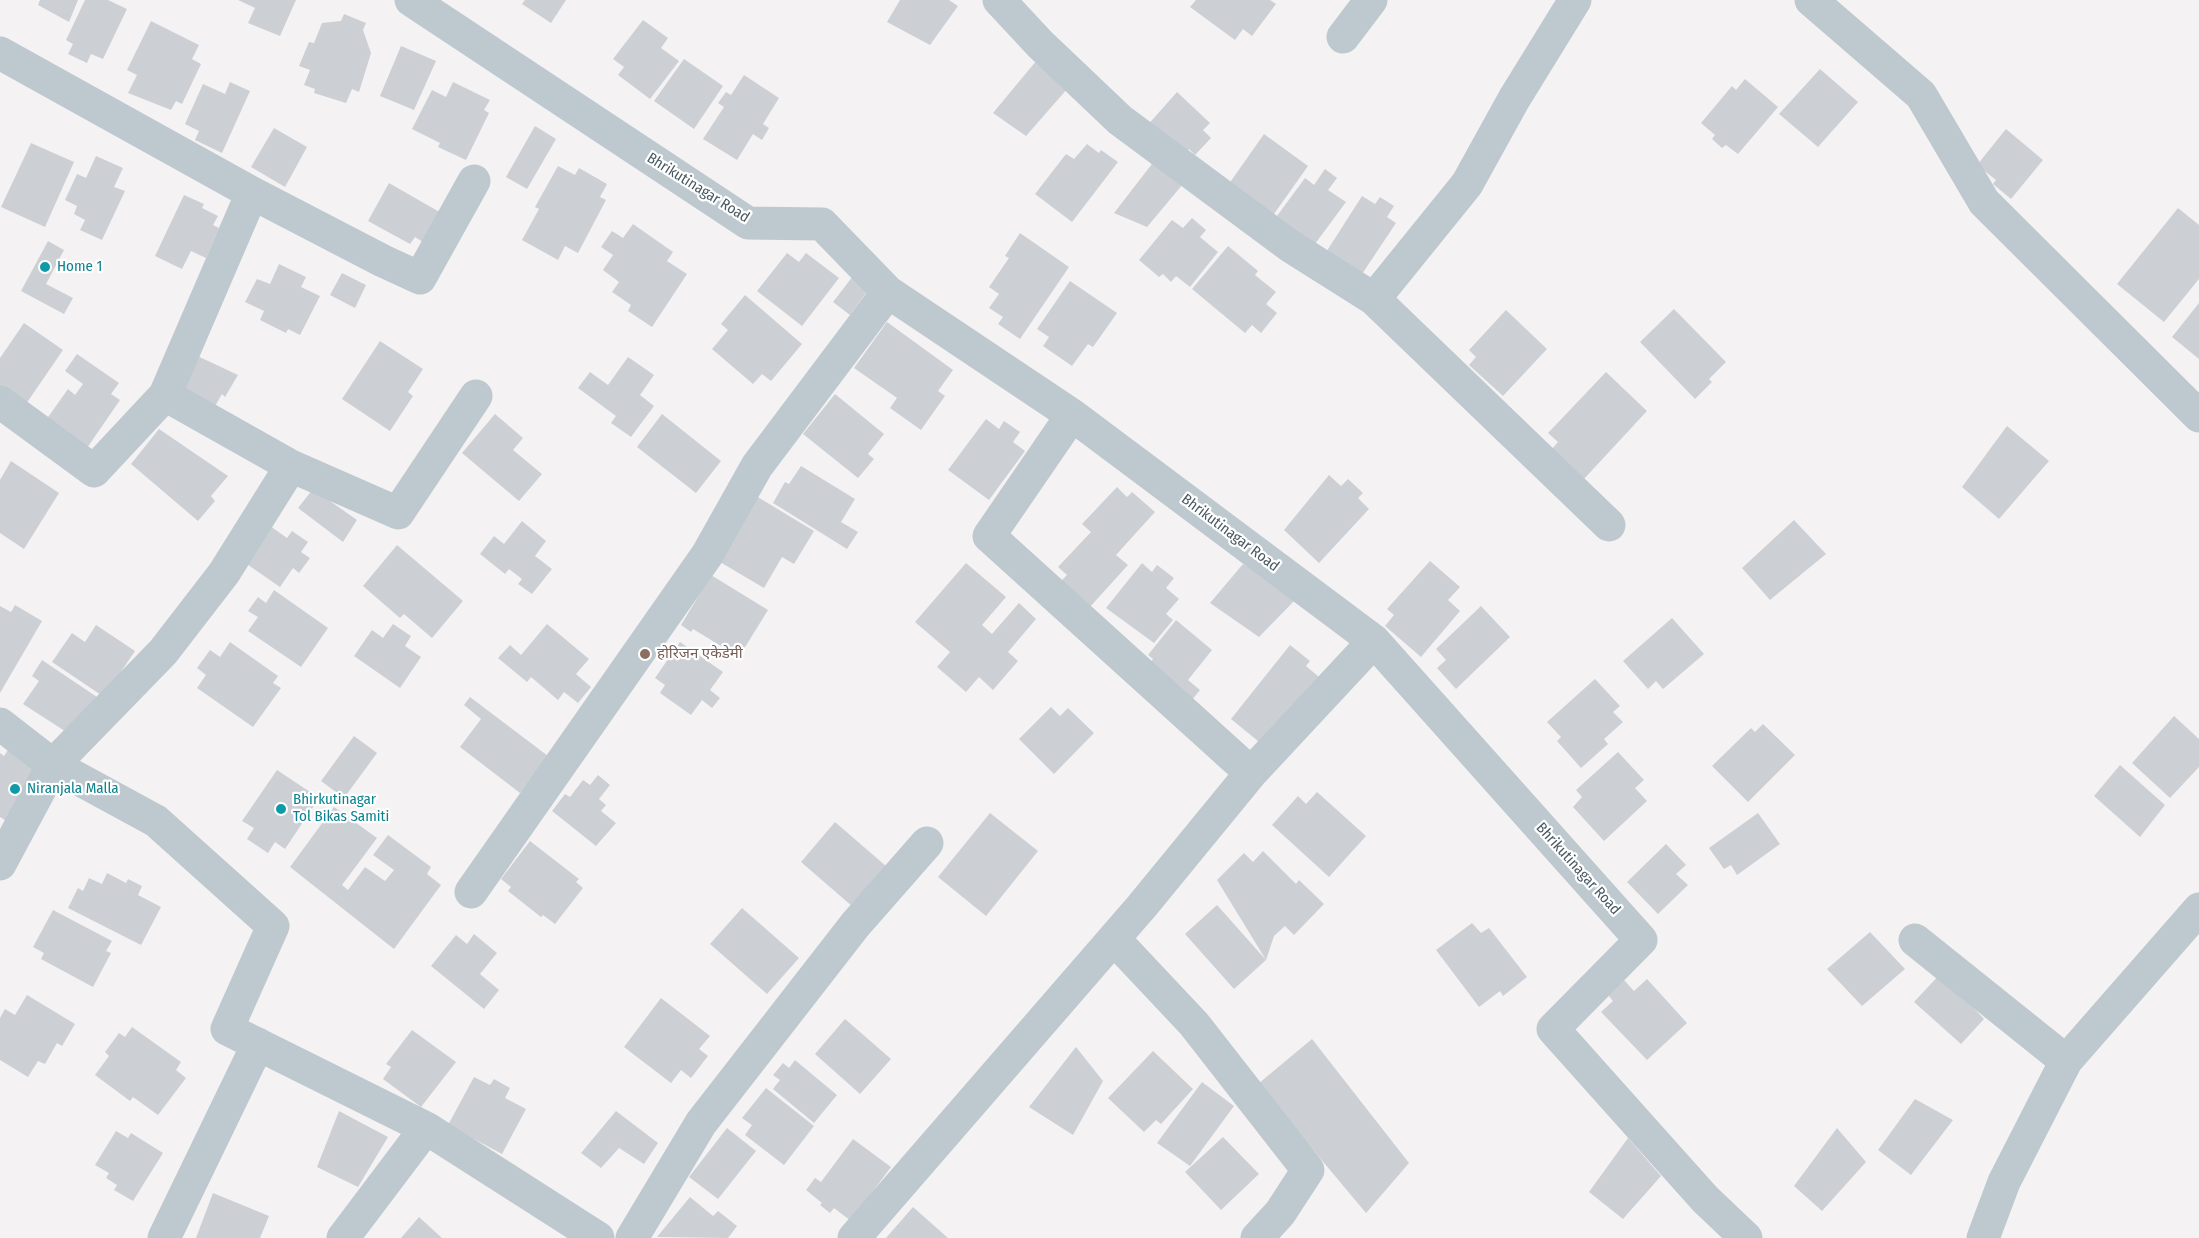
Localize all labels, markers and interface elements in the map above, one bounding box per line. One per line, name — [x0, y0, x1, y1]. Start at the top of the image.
street label: Bhrikutinagar Road — [643, 149, 753, 227]
place label: Home 1 — [57, 258, 102, 276]
marker: Home 1 — [38, 260, 52, 274]
street label: Bhrikutinagar Road — [1178, 490, 1282, 576]
place label: होरिजन एकेडेमी — [657, 645, 743, 663]
marker: होरिजन एकेडेमी — [638, 647, 652, 661]
place label: Niranjala Malla — [27, 780, 119, 798]
marker: Niranjala Malla — [8, 782, 22, 796]
place label: Bhirkutinagar Tol Bikas Samiti — [293, 791, 389, 826]
marker: Bhirkutinagar Tol Bikas Samiti — [274, 802, 288, 816]
street label: Bhrikutinagar Road — [1532, 819, 1624, 919]

